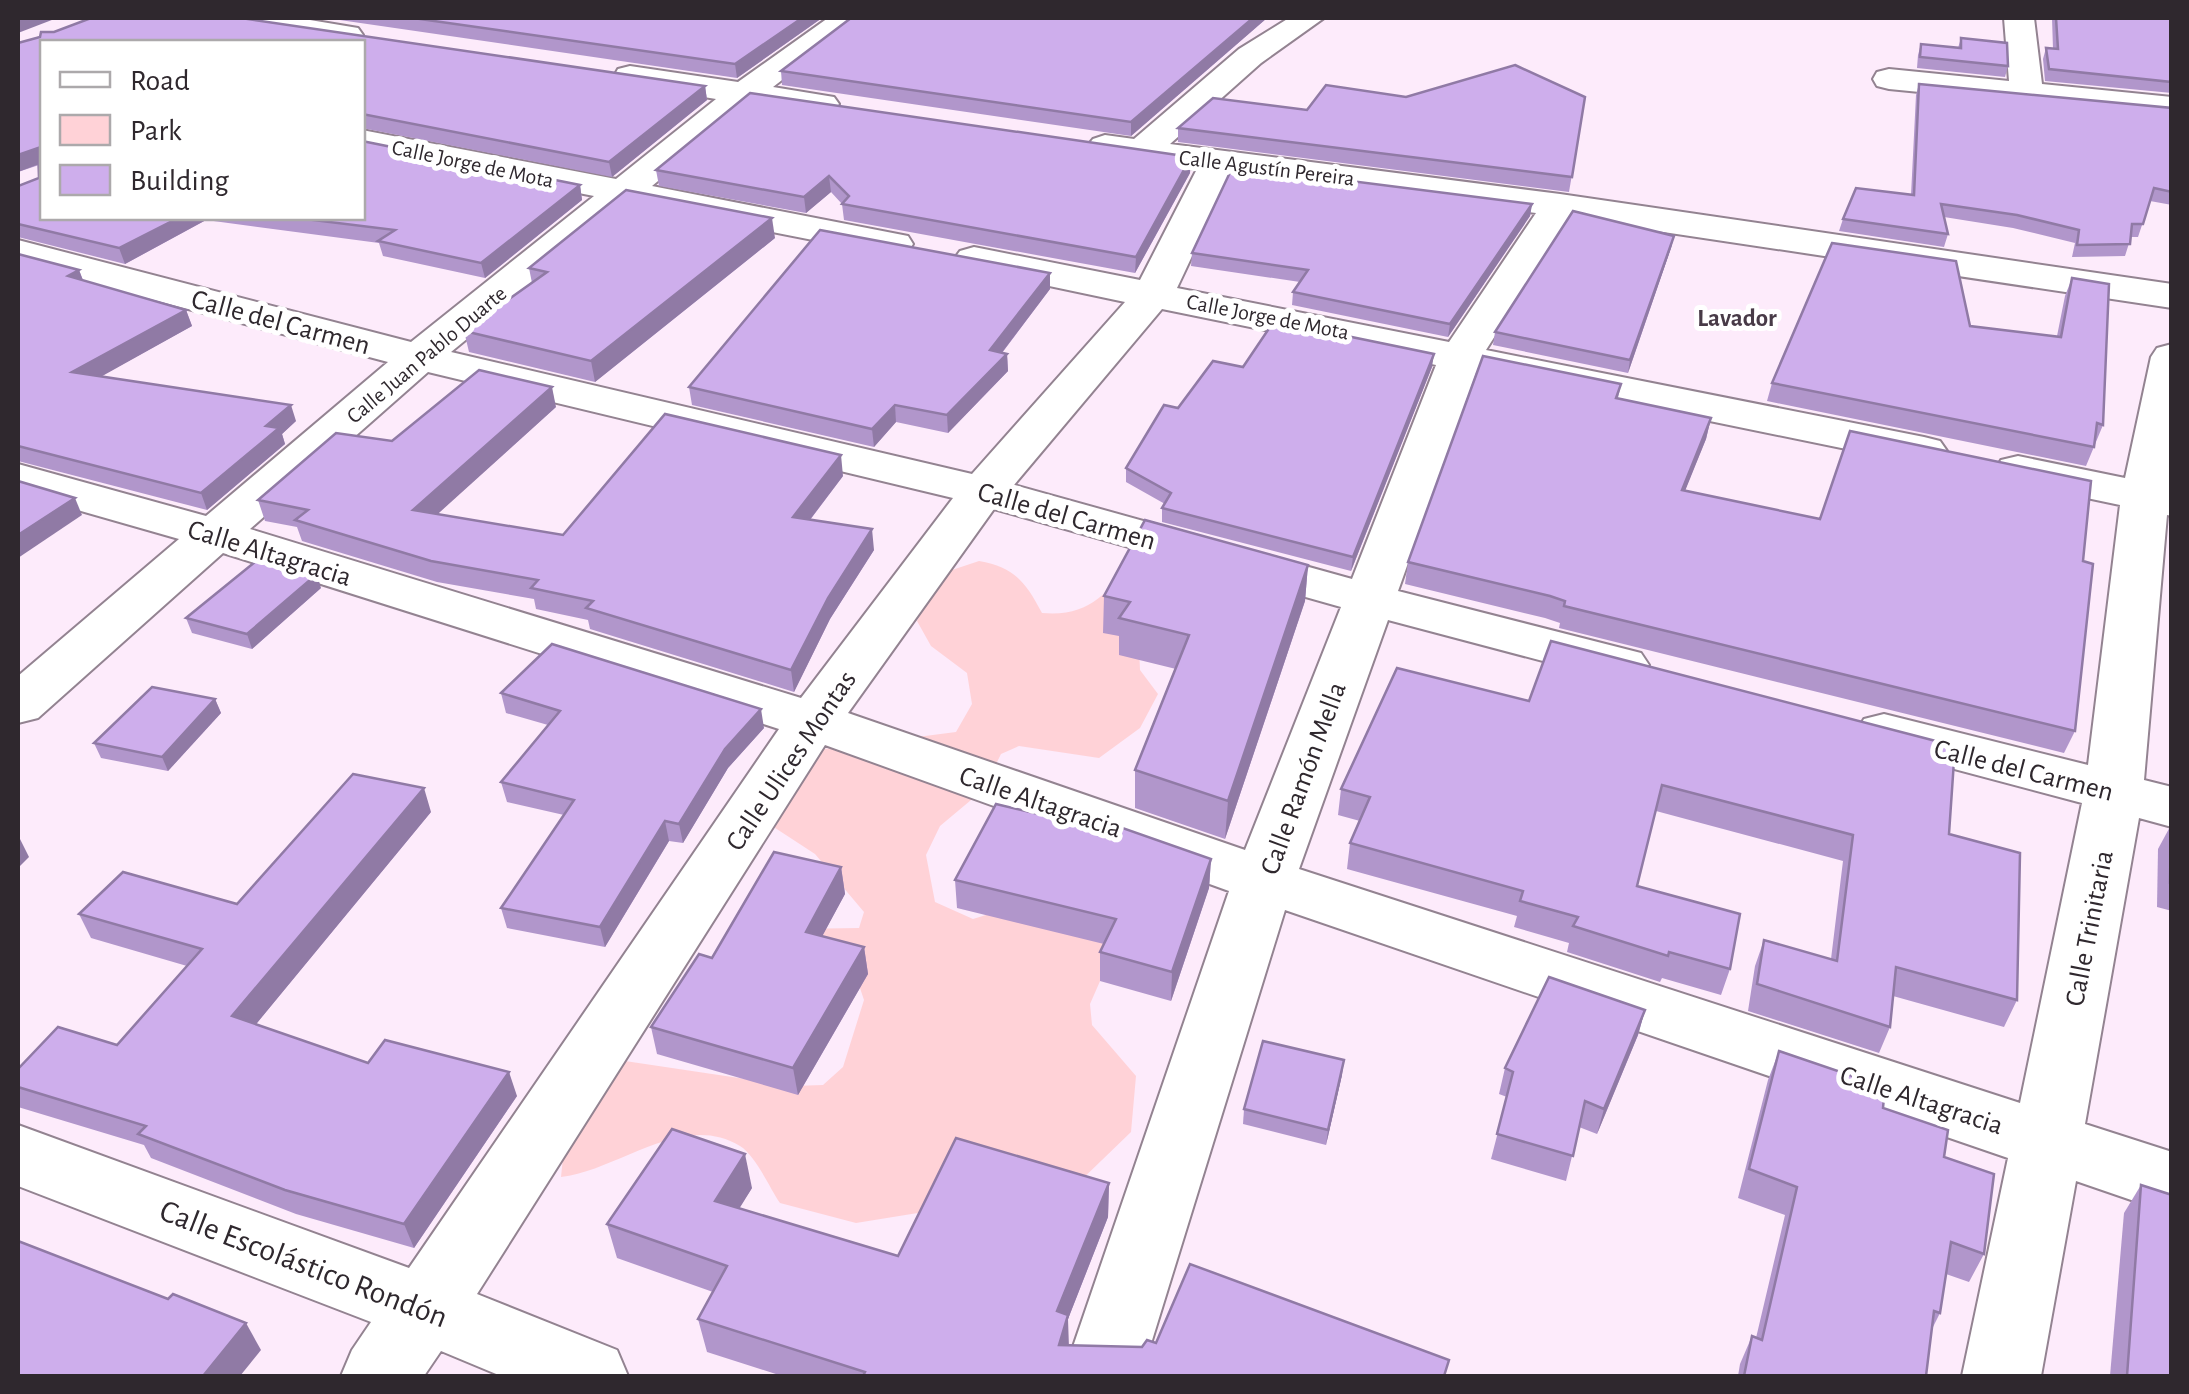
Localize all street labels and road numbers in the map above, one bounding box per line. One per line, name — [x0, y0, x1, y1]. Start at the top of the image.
street label: Calle Jorge de Mota — [390, 136, 556, 192]
street label: Calle Agustín Pereira — [1178, 146, 1356, 190]
street label: Calle Juan Pablo Duarte — [343, 282, 511, 428]
street label: Calle del Carmen — [188, 286, 373, 360]
street label: Calle Jorge de Mota — [1185, 290, 1351, 344]
street label: Calle del Carmen — [974, 478, 1159, 556]
street label: Calle Altagracia — [184, 516, 355, 592]
street label: Calle Ulices Montas — [721, 666, 862, 856]
street label: Calle Ramón Mella — [1256, 679, 1352, 879]
street label: Calle del Carmen — [1931, 735, 2116, 807]
street label: Calle Altagracia — [956, 762, 1125, 844]
street label: Calle Trinitaria — [2061, 848, 2119, 1009]
street label: Calle Altagracia — [1836, 1061, 2006, 1140]
street label: Calle Escolástico Rondón — [155, 1194, 452, 1334]

